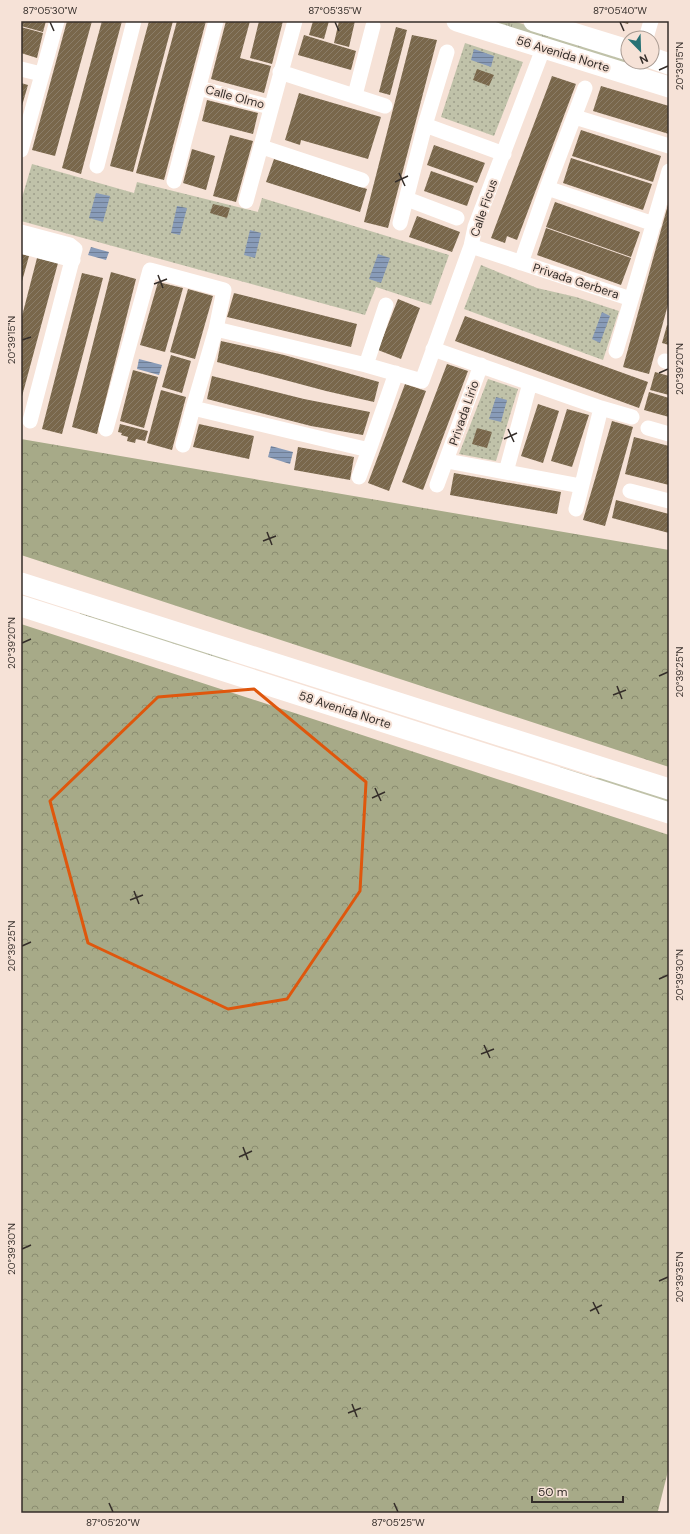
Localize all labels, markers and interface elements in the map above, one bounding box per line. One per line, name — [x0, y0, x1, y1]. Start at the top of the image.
text: 87°05'30"W — [23, 4, 77, 17]
text: 87°05'35"W — [308, 4, 362, 17]
text: 87°05'40"W — [593, 4, 647, 17]
north arrow — [620, 30, 660, 70]
street label: 56 Avenida Norte — [515, 32, 612, 76]
text: 20°39'15"N — [673, 42, 686, 90]
text: N — [637, 51, 650, 67]
street label: Calle Olmo — [204, 81, 266, 113]
street label: Calle Ficus — [467, 177, 501, 239]
street label: Privada Gerbera — [531, 260, 621, 302]
text: 20°39'15"N — [5, 316, 18, 364]
text: 20°39'20"N — [673, 343, 686, 395]
street label: Privada Lirio — [445, 378, 483, 448]
text: 20°39'20"N — [5, 617, 18, 669]
text: 20°39'25"N — [673, 646, 686, 697]
street label: 58 Avenida Norte — [297, 688, 393, 733]
text: 20°39'25"N — [5, 920, 18, 971]
text: 20°39'30"N — [673, 949, 686, 1001]
text: 20°39'30"N — [5, 1223, 18, 1275]
text: 20°39'35"N — [673, 1251, 686, 1303]
scale bar — [532, 1478, 623, 1504]
text: 50 m — [538, 1484, 567, 1500]
text: 87°05'20"W — [86, 1516, 140, 1529]
text: 87°05'25"W — [371, 1516, 425, 1529]

